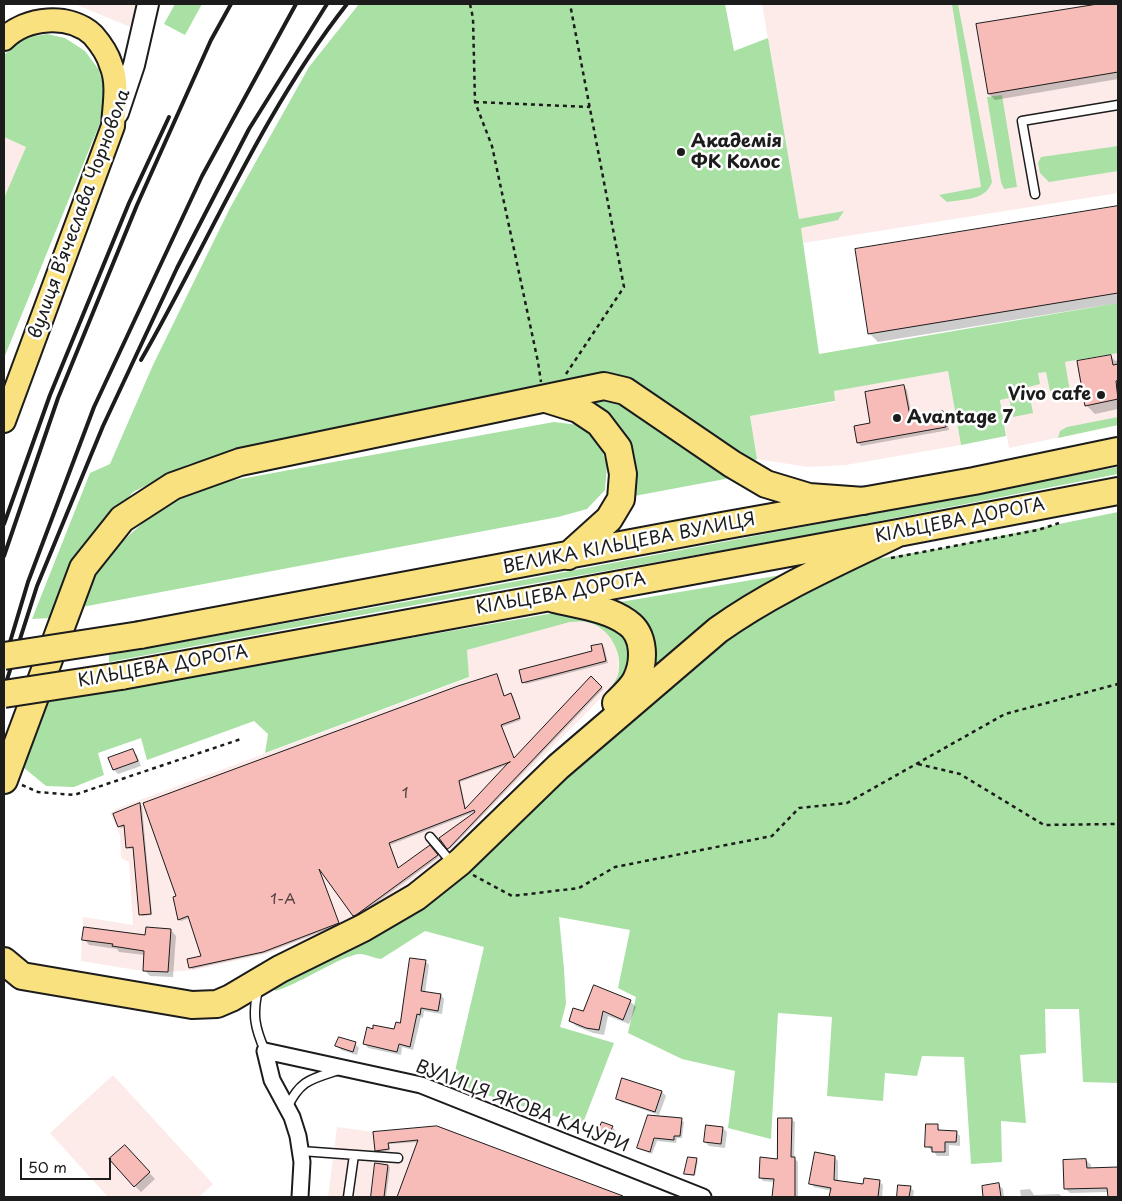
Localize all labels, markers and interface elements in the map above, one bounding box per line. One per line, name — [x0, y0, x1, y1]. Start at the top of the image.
street label: вулиця Вʼячеслава Чорновола — [25, 86, 135, 342]
place label: Академія ФК Колос — [691, 131, 782, 173]
marker: Академія ФК Колос — [675, 146, 687, 158]
place label: Vivo cafe — [1008, 384, 1091, 406]
marker: Vivo cafe — [1095, 389, 1107, 401]
place label: Avantage 7 — [907, 407, 1013, 429]
marker: Avantage 7 — [891, 412, 903, 424]
street label: КІЛЬЦЕВА ДОРОГА — [873, 494, 1047, 548]
street label: ВЕЛИКА КІЛЬЦЕВА ВУЛИЦЯ — [501, 509, 757, 579]
street label: КІЛЬЦЕВА ДОРОГА — [474, 568, 648, 620]
street label: КІЛЬЦЕВА ДОРОГА — [76, 641, 250, 693]
house number: 1 — [402, 785, 408, 803]
house number: 1-А — [270, 891, 296, 909]
street label: ВУЛИЦЯ ЯКОВА КАЧУРИ — [412, 1056, 632, 1158]
scale bar — [22, 1148, 114, 1180]
text: 50 m — [28, 1155, 67, 1178]

